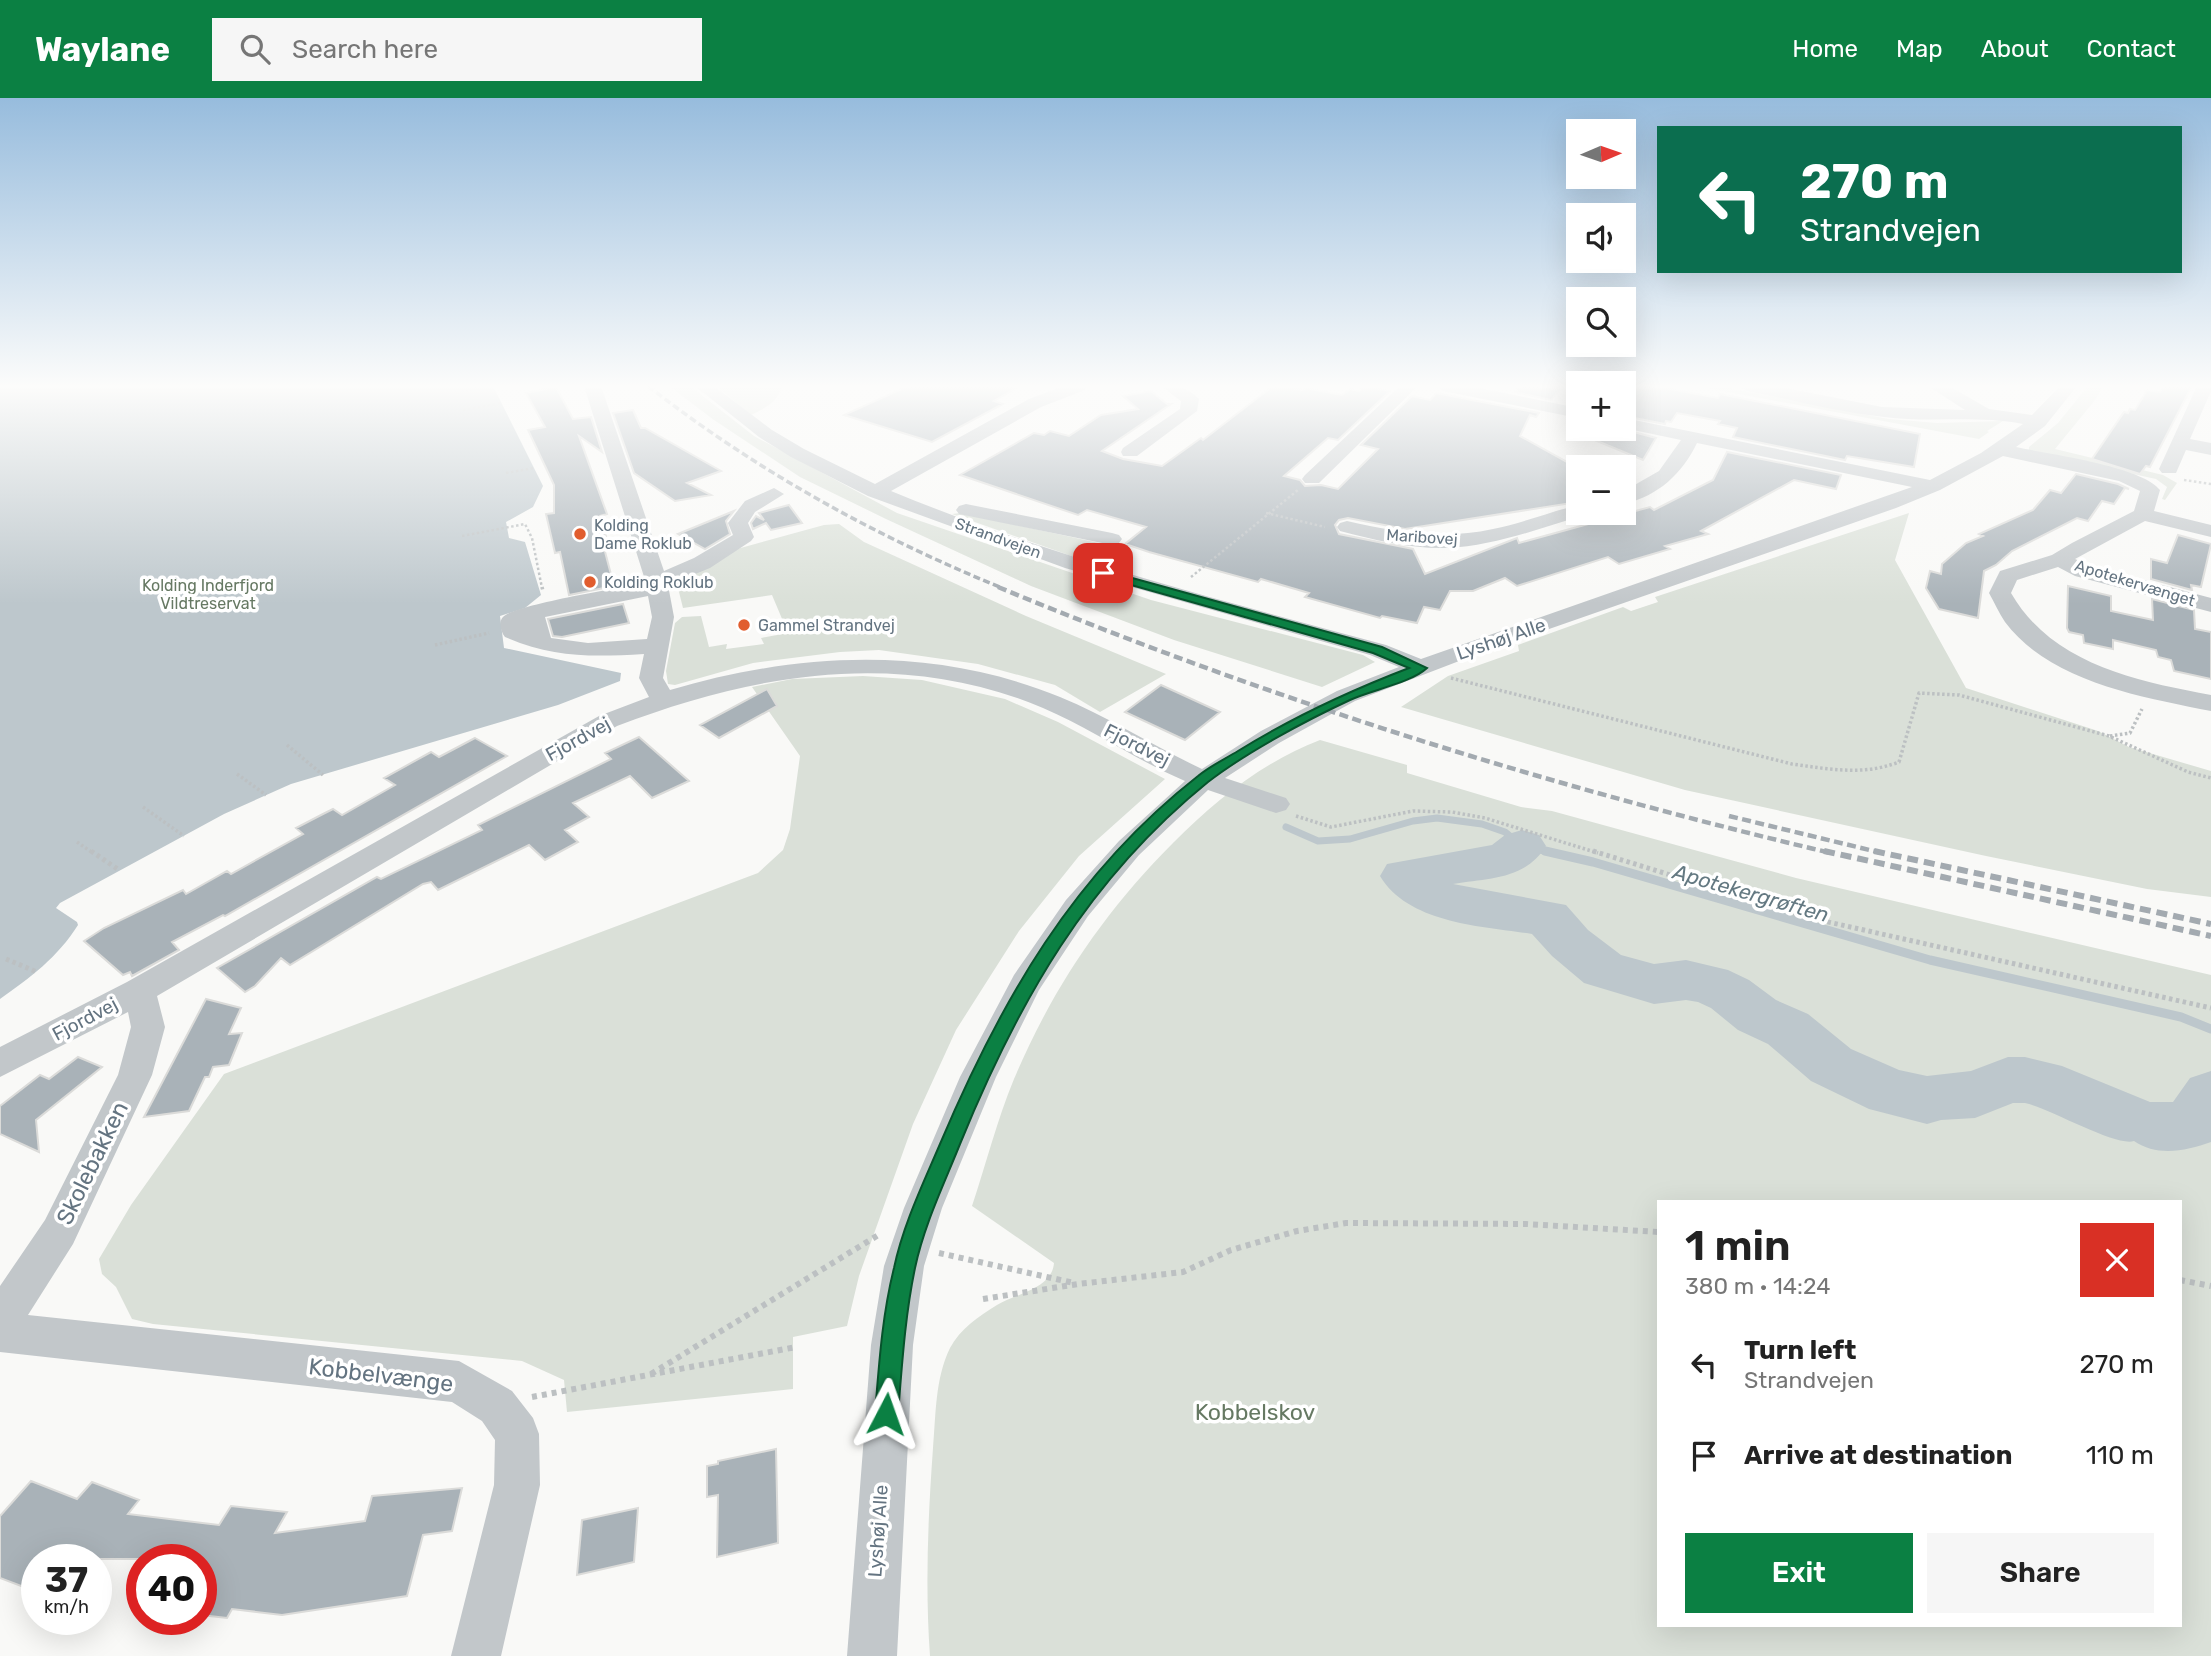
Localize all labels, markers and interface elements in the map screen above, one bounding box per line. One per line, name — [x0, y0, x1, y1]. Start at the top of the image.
search box — [212, 18, 702, 81]
text: Waylane — [35, 30, 170, 69]
icon: search — [236, 30, 274, 68]
text: Search here — [292, 34, 438, 65]
text: Home — [1792, 35, 1858, 63]
text: Map — [1896, 35, 1943, 63]
text: About — [1981, 35, 2049, 63]
text: Contact — [2087, 35, 2176, 63]
north arrow — [1566, 119, 1636, 189]
map controls — [1566, 119, 1636, 525]
text: 270 m — [1800, 152, 1949, 210]
icon: left — [1685, 154, 1776, 245]
button: sound — [1566, 203, 1636, 273]
text: Strandvejen — [1800, 211, 1981, 249]
button: search — [1566, 287, 1636, 357]
button: + — [1566, 371, 1636, 441]
button: − — [1566, 455, 1636, 525]
street label: Strandvejen — [952, 514, 1044, 562]
place label: Kolding Dame Roklub — [594, 516, 692, 553]
street label: Maribovej — [1386, 525, 1458, 549]
marker: Kolding Dame Roklub — [572, 526, 588, 542]
pin — [1073, 543, 1133, 603]
icon: arrive — [1084, 554, 1122, 592]
street label: Apotekervænget — [2073, 556, 2197, 610]
place label: Kolding Roklub — [604, 573, 714, 592]
marker: Kolding Roklub — [582, 574, 598, 590]
park label: Kolding Inderfjord Vildtreservat — [142, 576, 274, 613]
street label: Lyshøj Alle — [1453, 613, 1549, 665]
place label: Gammel Strandvej — [758, 616, 895, 635]
marker: Gammel Strandvej — [736, 617, 752, 633]
street label: Fjordvej — [541, 712, 615, 766]
street label: Fjordvej — [1100, 719, 1174, 771]
water label: Apotekergrøften — [1669, 859, 1832, 927]
street label: Fjordvej — [48, 992, 122, 1046]
street label: Skolebakken — [50, 1097, 134, 1229]
text: 1 min — [1685, 1221, 1791, 1271]
button: close — [2080, 1223, 2154, 1297]
text: 380 m · 14:24 — [1685, 1272, 1831, 1300]
text: Turn left — [1744, 1335, 1856, 1366]
icon: left — [1685, 1346, 1723, 1384]
text: 270 m — [2079, 1349, 2154, 1380]
street label: Kobbelvænge — [307, 1352, 455, 1398]
text: Strandvejen — [1744, 1366, 1874, 1394]
position arrow — [849, 1377, 923, 1451]
park label: Kobbelskov — [1195, 1398, 1316, 1426]
icon: arrive — [1685, 1437, 1723, 1475]
text: Arrive at destination — [1744, 1440, 2012, 1471]
text: 110 m — [2086, 1440, 2154, 1471]
street label: Lyshøj Alle — [863, 1484, 893, 1578]
button: Exit — [1685, 1533, 1913, 1613]
button: Share — [1927, 1533, 2154, 1613]
speed limit sign: 40 — [126, 1544, 217, 1635]
text: 37 — [45, 1559, 88, 1601]
text: km/h — [44, 1596, 89, 1618]

